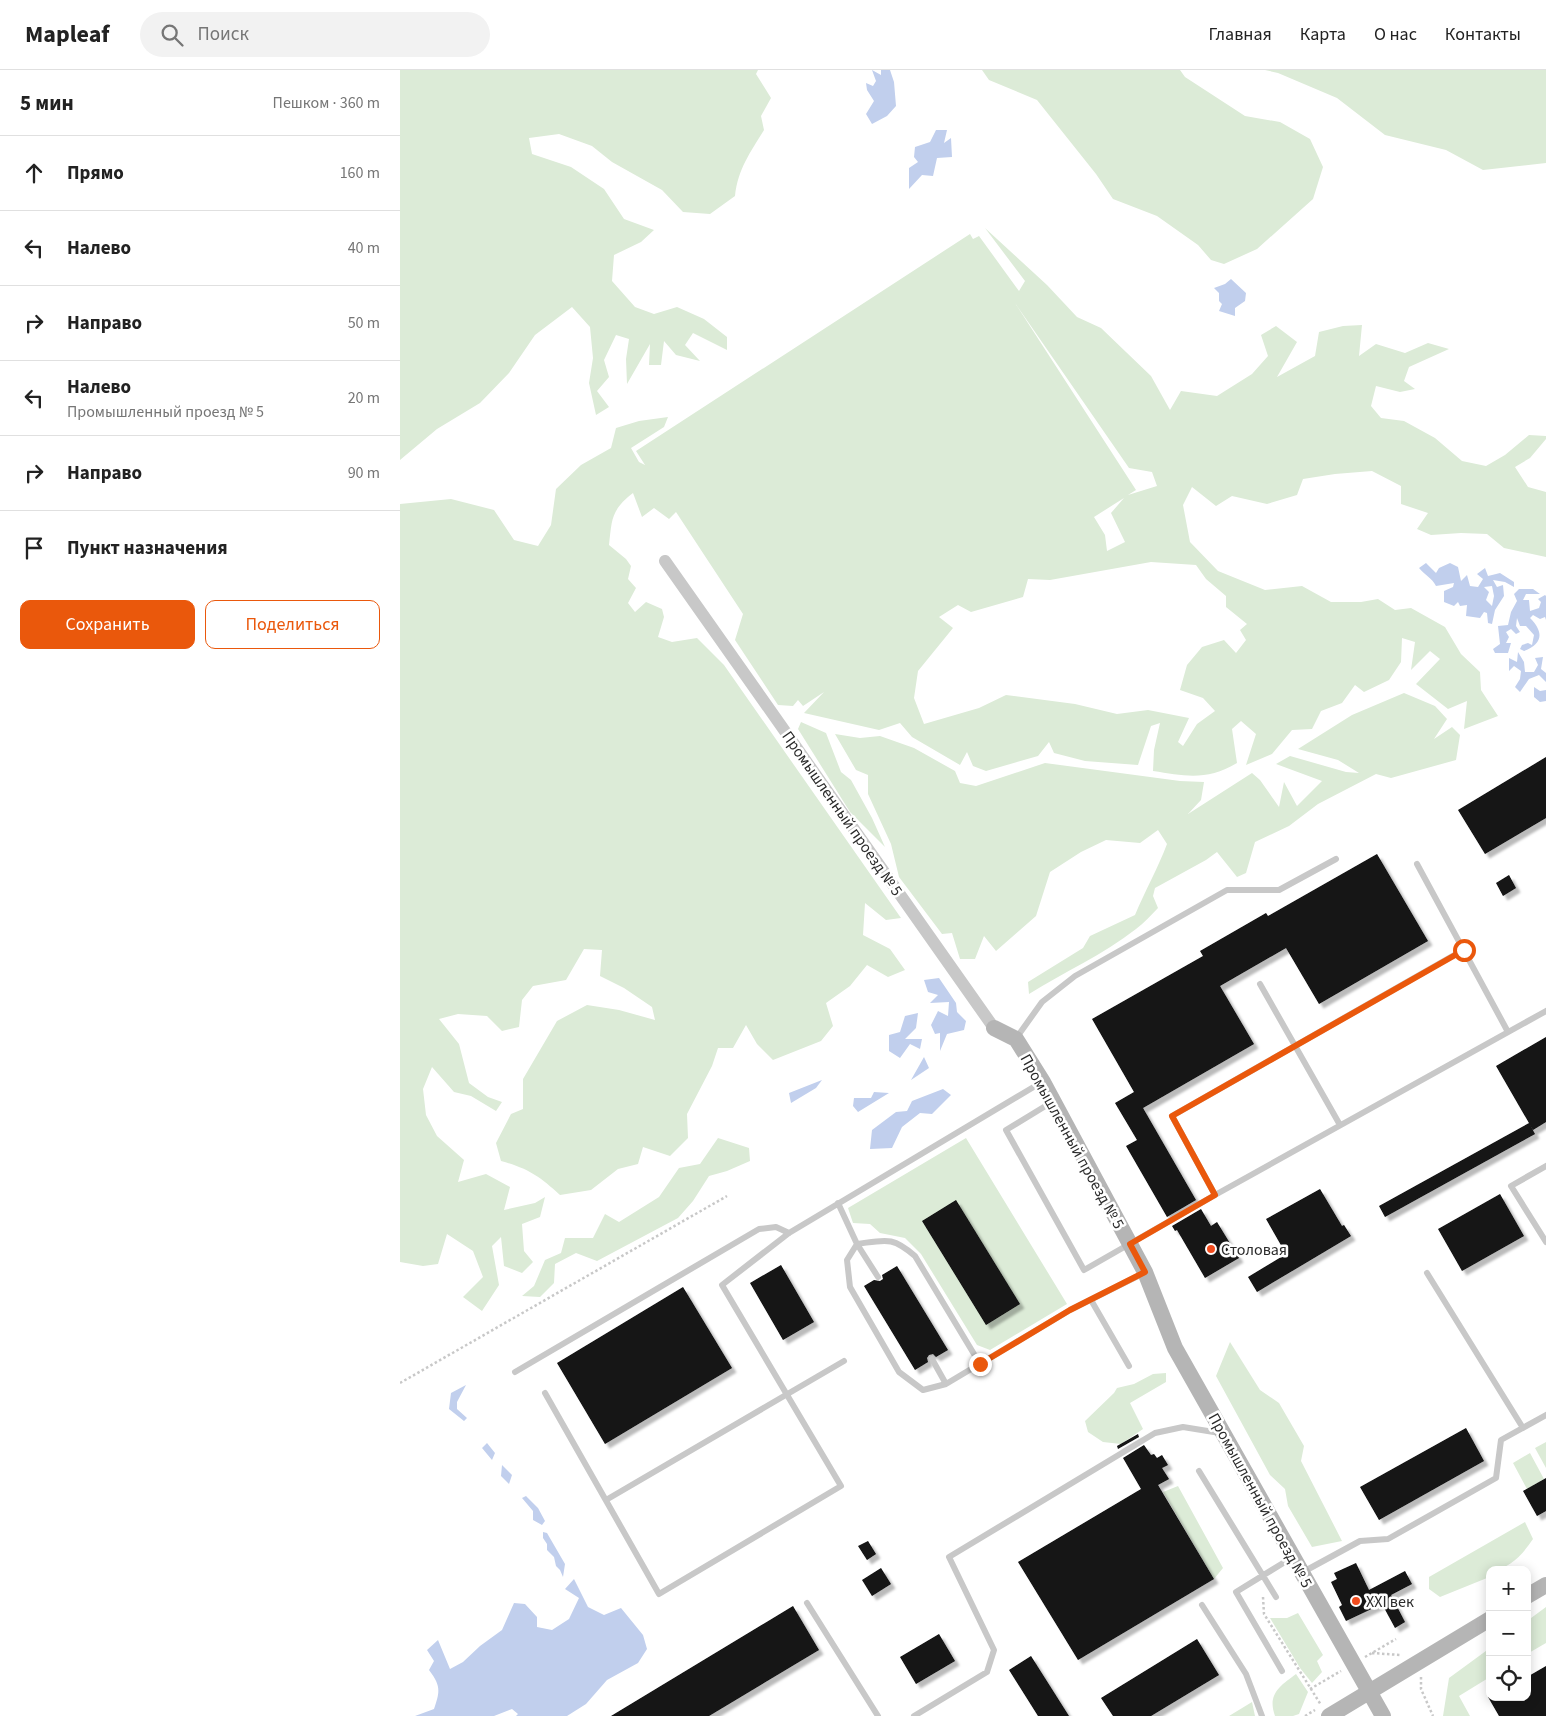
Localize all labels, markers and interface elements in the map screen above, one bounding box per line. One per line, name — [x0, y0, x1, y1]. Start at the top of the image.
search box — [140, 12, 490, 57]
text: Mapleaf — [25, 17, 110, 52]
icon: search — [158, 21, 186, 49]
text: Поиск — [198, 21, 249, 48]
text: Главная — [1209, 22, 1272, 47]
text: Карта — [1300, 22, 1346, 47]
text: О нас — [1374, 22, 1417, 47]
text: Контакты — [1445, 22, 1521, 47]
text: 5 мин — [20, 88, 74, 118]
text: Пешком · 360 m — [273, 92, 380, 114]
icon: ahead — [20, 159, 48, 187]
text: Прямо — [67, 160, 124, 187]
text: 160 m — [340, 162, 380, 184]
icon: left — [20, 234, 48, 262]
text: Налево — [67, 235, 131, 262]
text: 40 m — [348, 237, 380, 259]
icon: right — [20, 309, 48, 337]
text: Направо — [67, 310, 142, 337]
text: 50 m — [348, 312, 380, 334]
text: Налево — [67, 374, 131, 401]
icon: left — [20, 384, 48, 412]
text: 20 m — [348, 387, 380, 409]
text: Промышленный проезд № 5 — [67, 401, 264, 423]
icon: right — [20, 459, 48, 487]
text: Направо — [67, 460, 142, 487]
text: 90 m — [348, 462, 380, 484]
icon: arrive — [20, 534, 48, 562]
text: Пункт назначения — [67, 535, 228, 562]
button: Сохранить — [20, 600, 195, 649]
button: Поделиться — [205, 600, 380, 649]
street label: Промышленный проезд № 5 — [777, 727, 908, 901]
route start — [1453, 939, 1476, 962]
street label: Промышленный проезд № 5 — [1015, 1050, 1130, 1233]
place label: Столовая — [1221, 1239, 1287, 1261]
marker: Столовая — [1205, 1243, 1217, 1255]
route end — [969, 1353, 992, 1376]
street label: Промышленный проезд № 5 — [1203, 1409, 1318, 1592]
map controls — [1486, 1566, 1531, 1701]
button: + — [1486, 1566, 1531, 1611]
place label: XXI век — [1366, 1591, 1414, 1613]
marker: XXI век — [1350, 1595, 1362, 1607]
button: − — [1486, 1611, 1531, 1656]
button: locate — [1486, 1656, 1531, 1701]

